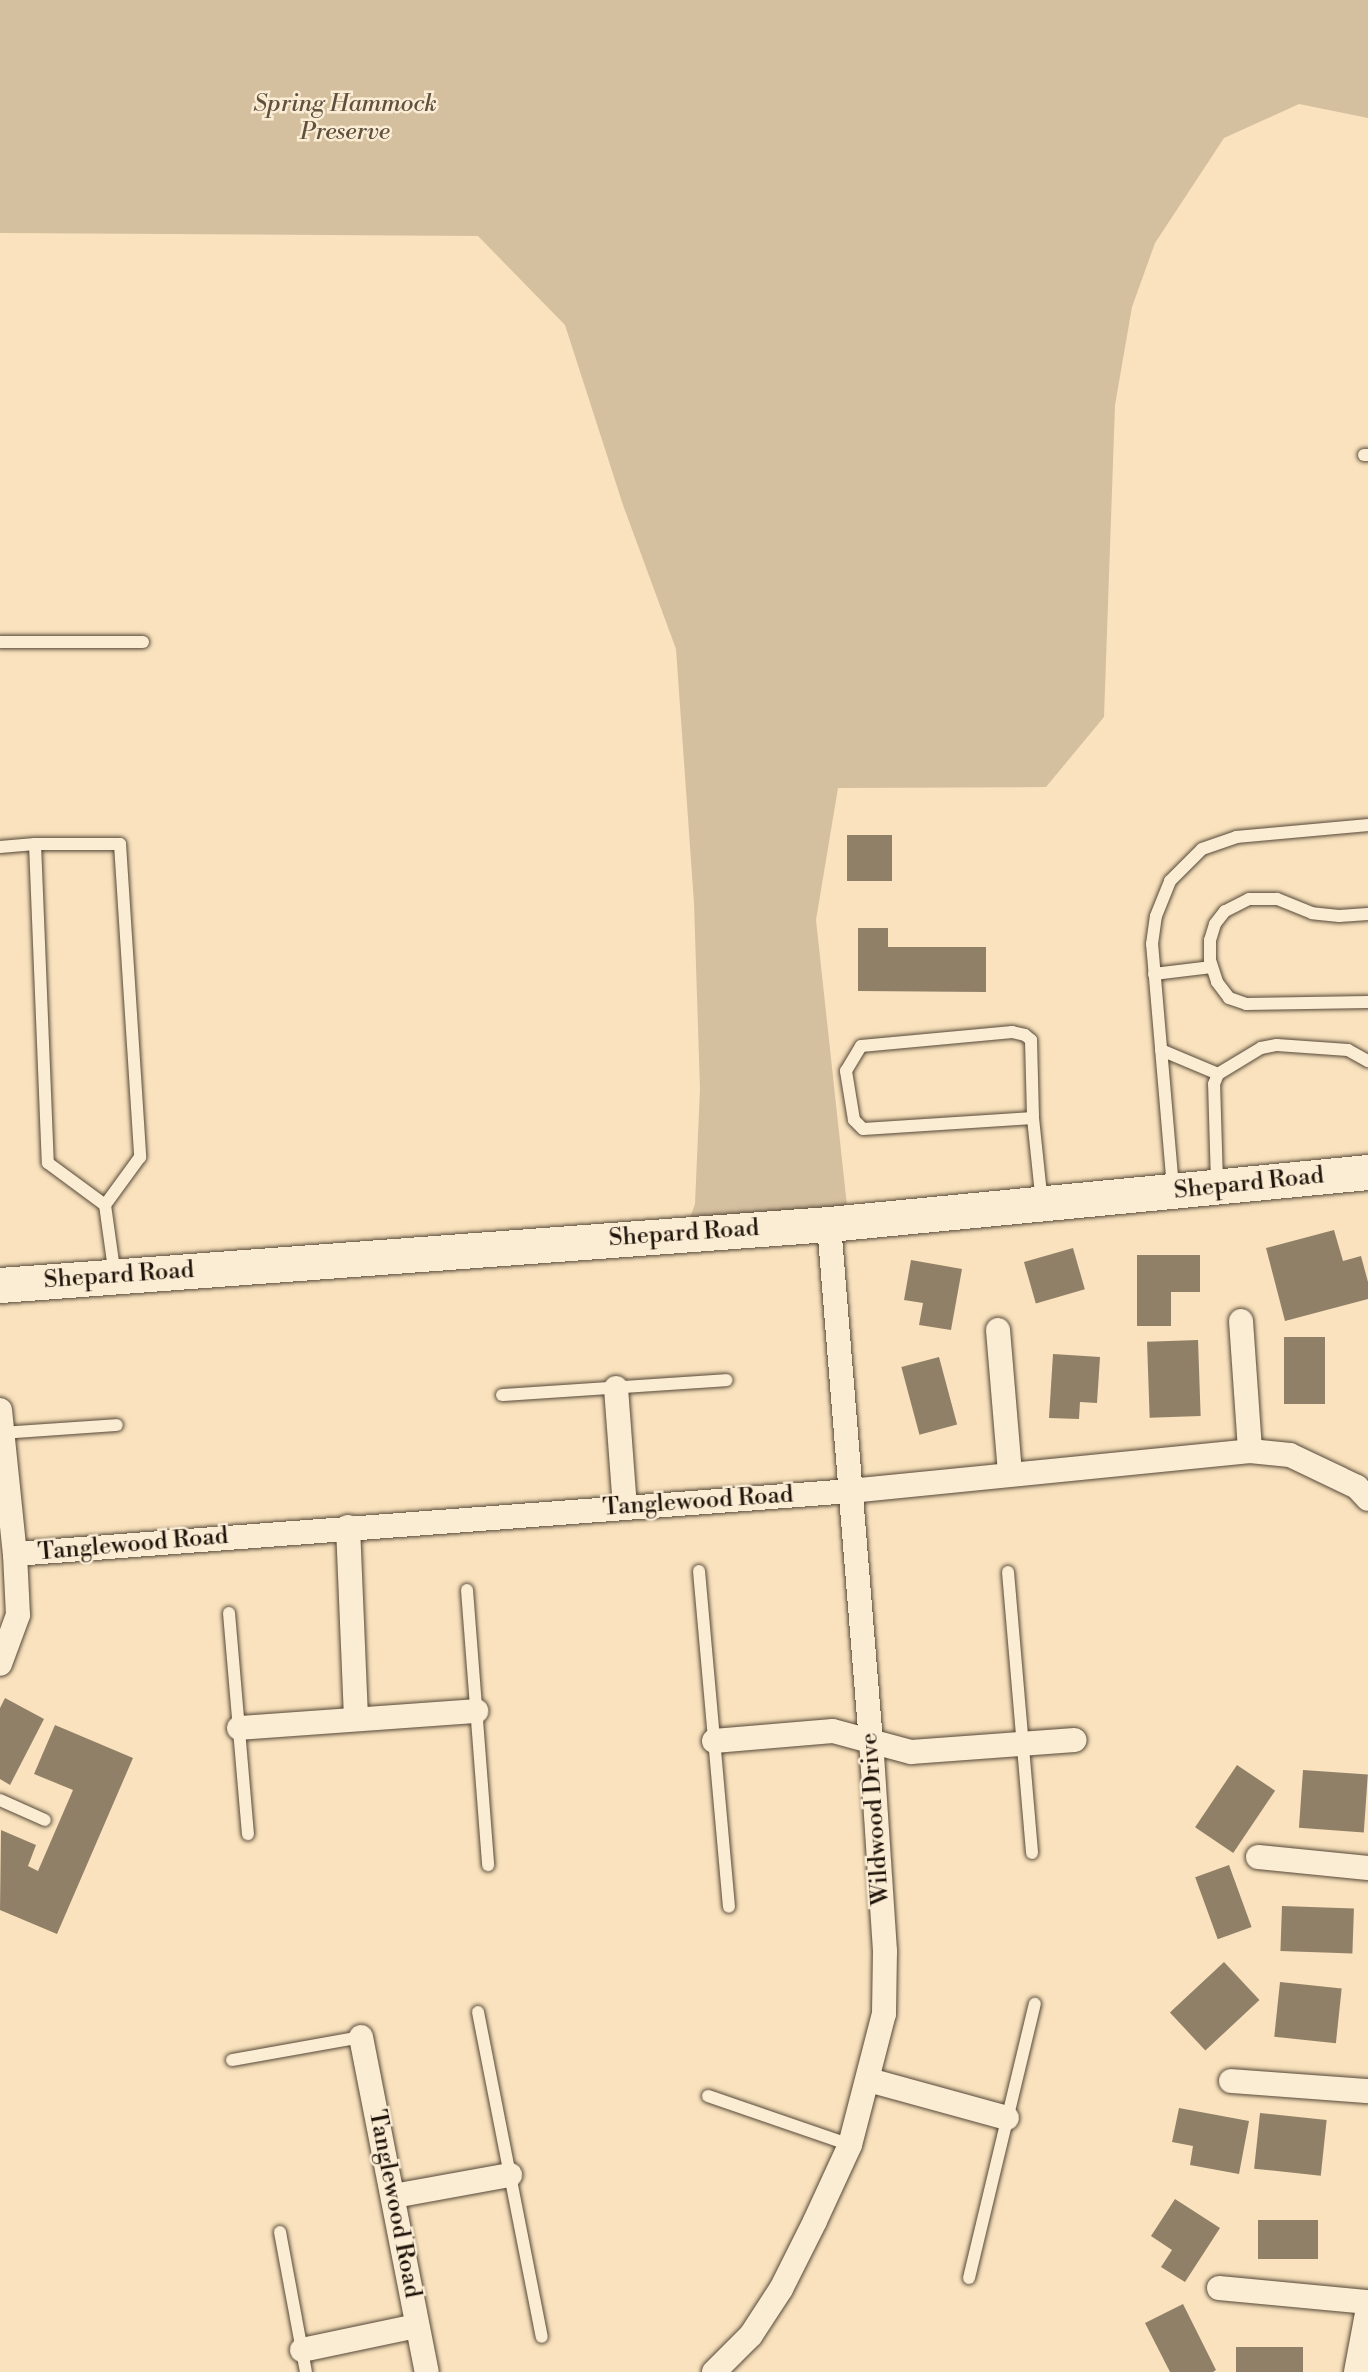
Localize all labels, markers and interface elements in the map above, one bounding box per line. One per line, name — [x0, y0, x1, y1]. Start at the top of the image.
park label: Spring Hammock Preserve — [253, 91, 437, 147]
street label: Shepard Road — [1173, 1162, 1325, 1206]
street label: Shepard Road — [608, 1214, 760, 1254]
street label: Shepard Road — [43, 1256, 195, 1296]
street label: Tanglewood Road — [602, 1481, 794, 1523]
street label: Tanglewood Road — [37, 1522, 229, 1568]
street label: Wildwood Drive — [856, 1732, 896, 1906]
street label: Tanglewood Road — [362, 2107, 426, 2301]

